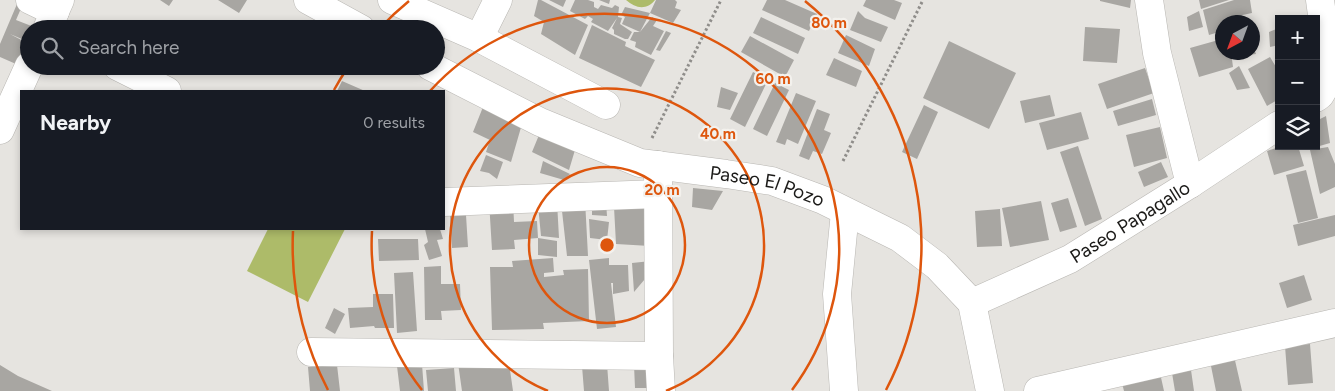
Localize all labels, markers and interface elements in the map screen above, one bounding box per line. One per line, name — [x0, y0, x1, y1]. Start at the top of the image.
text: 80 m — [811, 14, 847, 32]
north arrow — [1215, 15, 1260, 60]
map controls — [1275, 15, 1320, 150]
button: + — [1275, 15, 1320, 60]
search box — [20, 20, 445, 75]
icon: search — [38, 34, 66, 62]
text: Search here — [78, 36, 180, 59]
button: − — [1275, 60, 1320, 105]
text: 60 m — [755, 70, 791, 88]
button: layers — [1275, 105, 1320, 150]
text: Nearby — [40, 110, 111, 135]
text: 0 results — [363, 113, 425, 132]
text: 40 m — [700, 125, 736, 143]
street label: Paseo El Pozo — [709, 161, 828, 211]
street label: Paseo Papagallo — [1066, 175, 1194, 268]
text: 20 m — [644, 181, 680, 199]
centre of rings — [598, 236, 616, 254]

